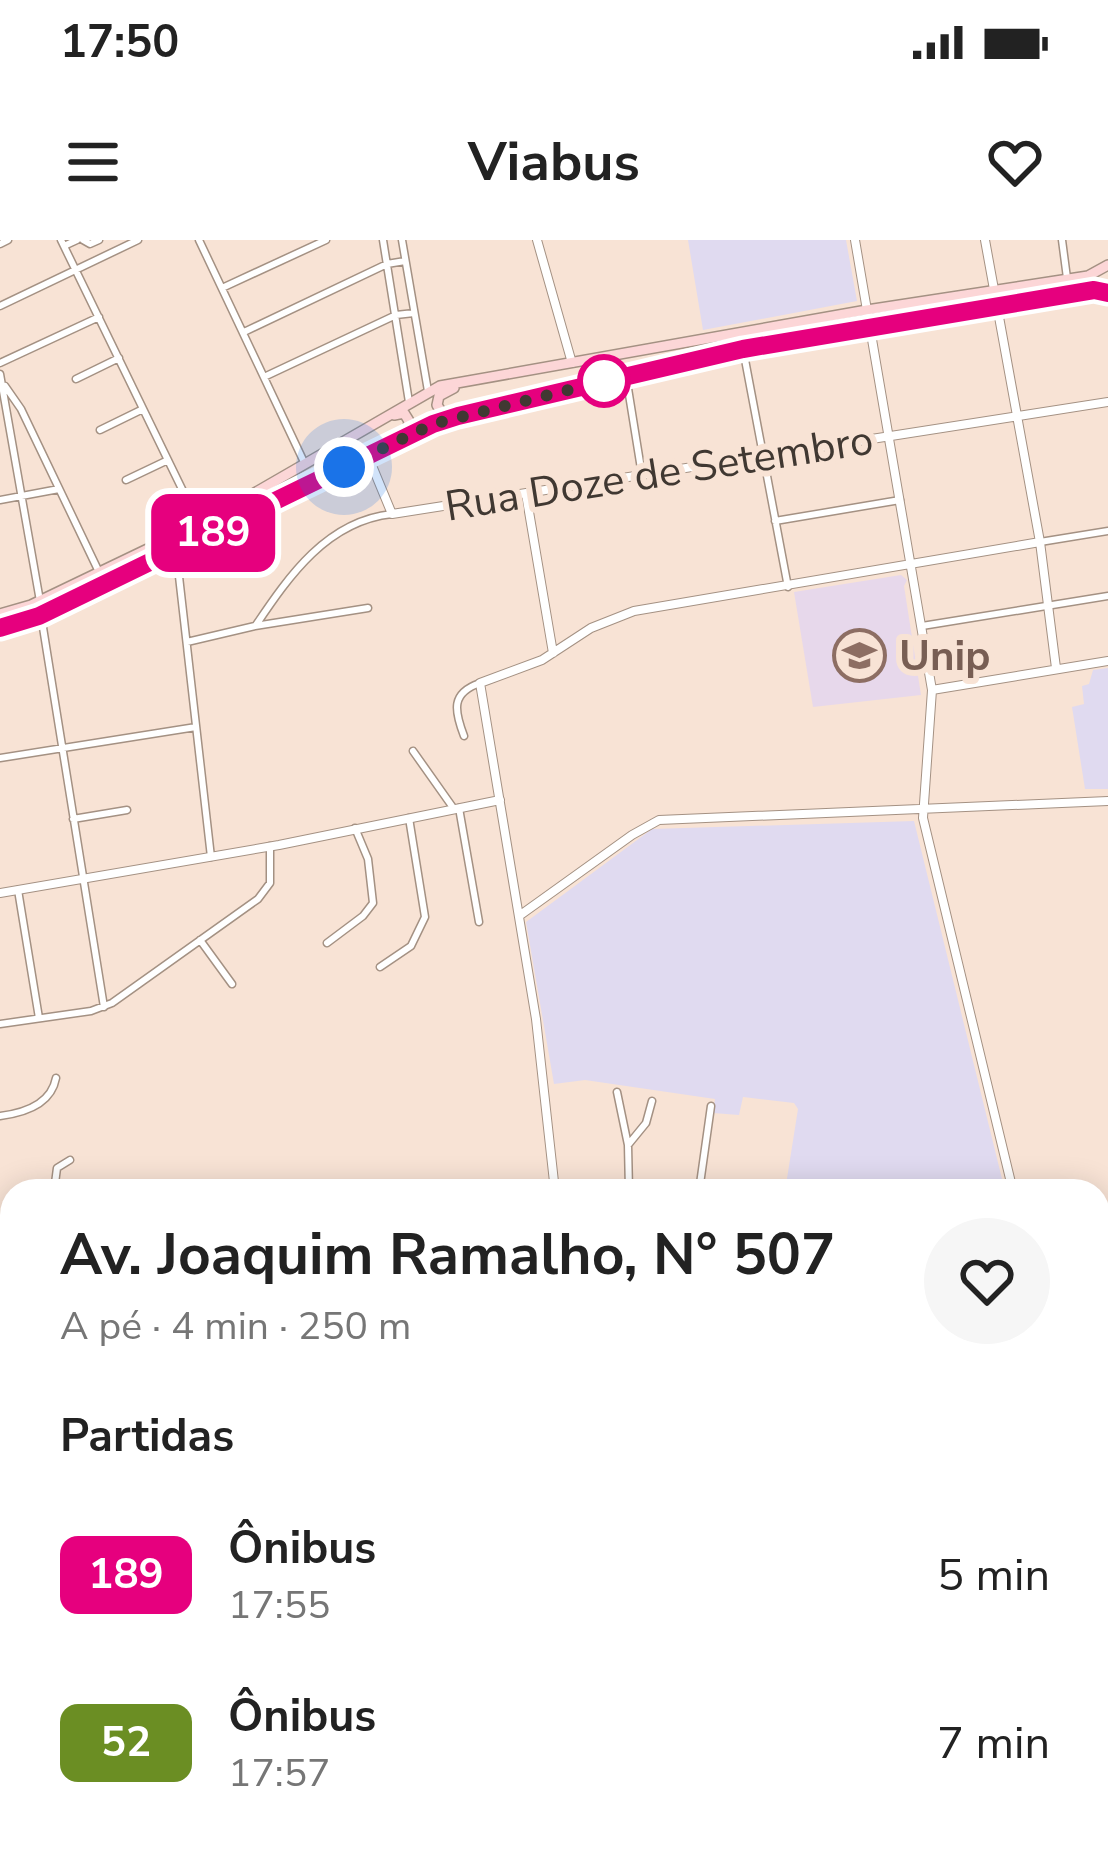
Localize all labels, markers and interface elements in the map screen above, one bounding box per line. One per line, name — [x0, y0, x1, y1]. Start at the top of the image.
text: 17:50 — [60, 12, 179, 73]
text: Viabus — [468, 125, 640, 199]
icon: menu — [60, 129, 126, 195]
icon: heart — [982, 129, 1048, 195]
unlabelled marker — [579, 356, 629, 406]
street label: Rua Doze de Setembro — [441, 412, 877, 535]
your location — [314, 437, 374, 497]
line badge: 189 — [144, 494, 282, 572]
text: 189 — [175, 504, 251, 561]
school or university icon: Unip — [832, 627, 888, 683]
place label: Unip — [899, 628, 990, 685]
text: Av. Joaquim Ramalho, N° 507 — [60, 1216, 835, 1294]
button: heart — [924, 1218, 1050, 1344]
text: A pé · 4 min · 250 m — [60, 1300, 411, 1353]
text: Partidas — [60, 1406, 234, 1467]
text: Ônibus — [228, 1518, 376, 1579]
text: 5 min — [937, 1545, 1050, 1606]
text: 189 — [88, 1546, 164, 1603]
text: 17:55 — [228, 1579, 331, 1632]
text: Ônibus — [228, 1686, 376, 1747]
text: 7 min — [937, 1713, 1050, 1774]
text: 52 — [101, 1714, 151, 1771]
text: 17:57 — [228, 1747, 331, 1800]

